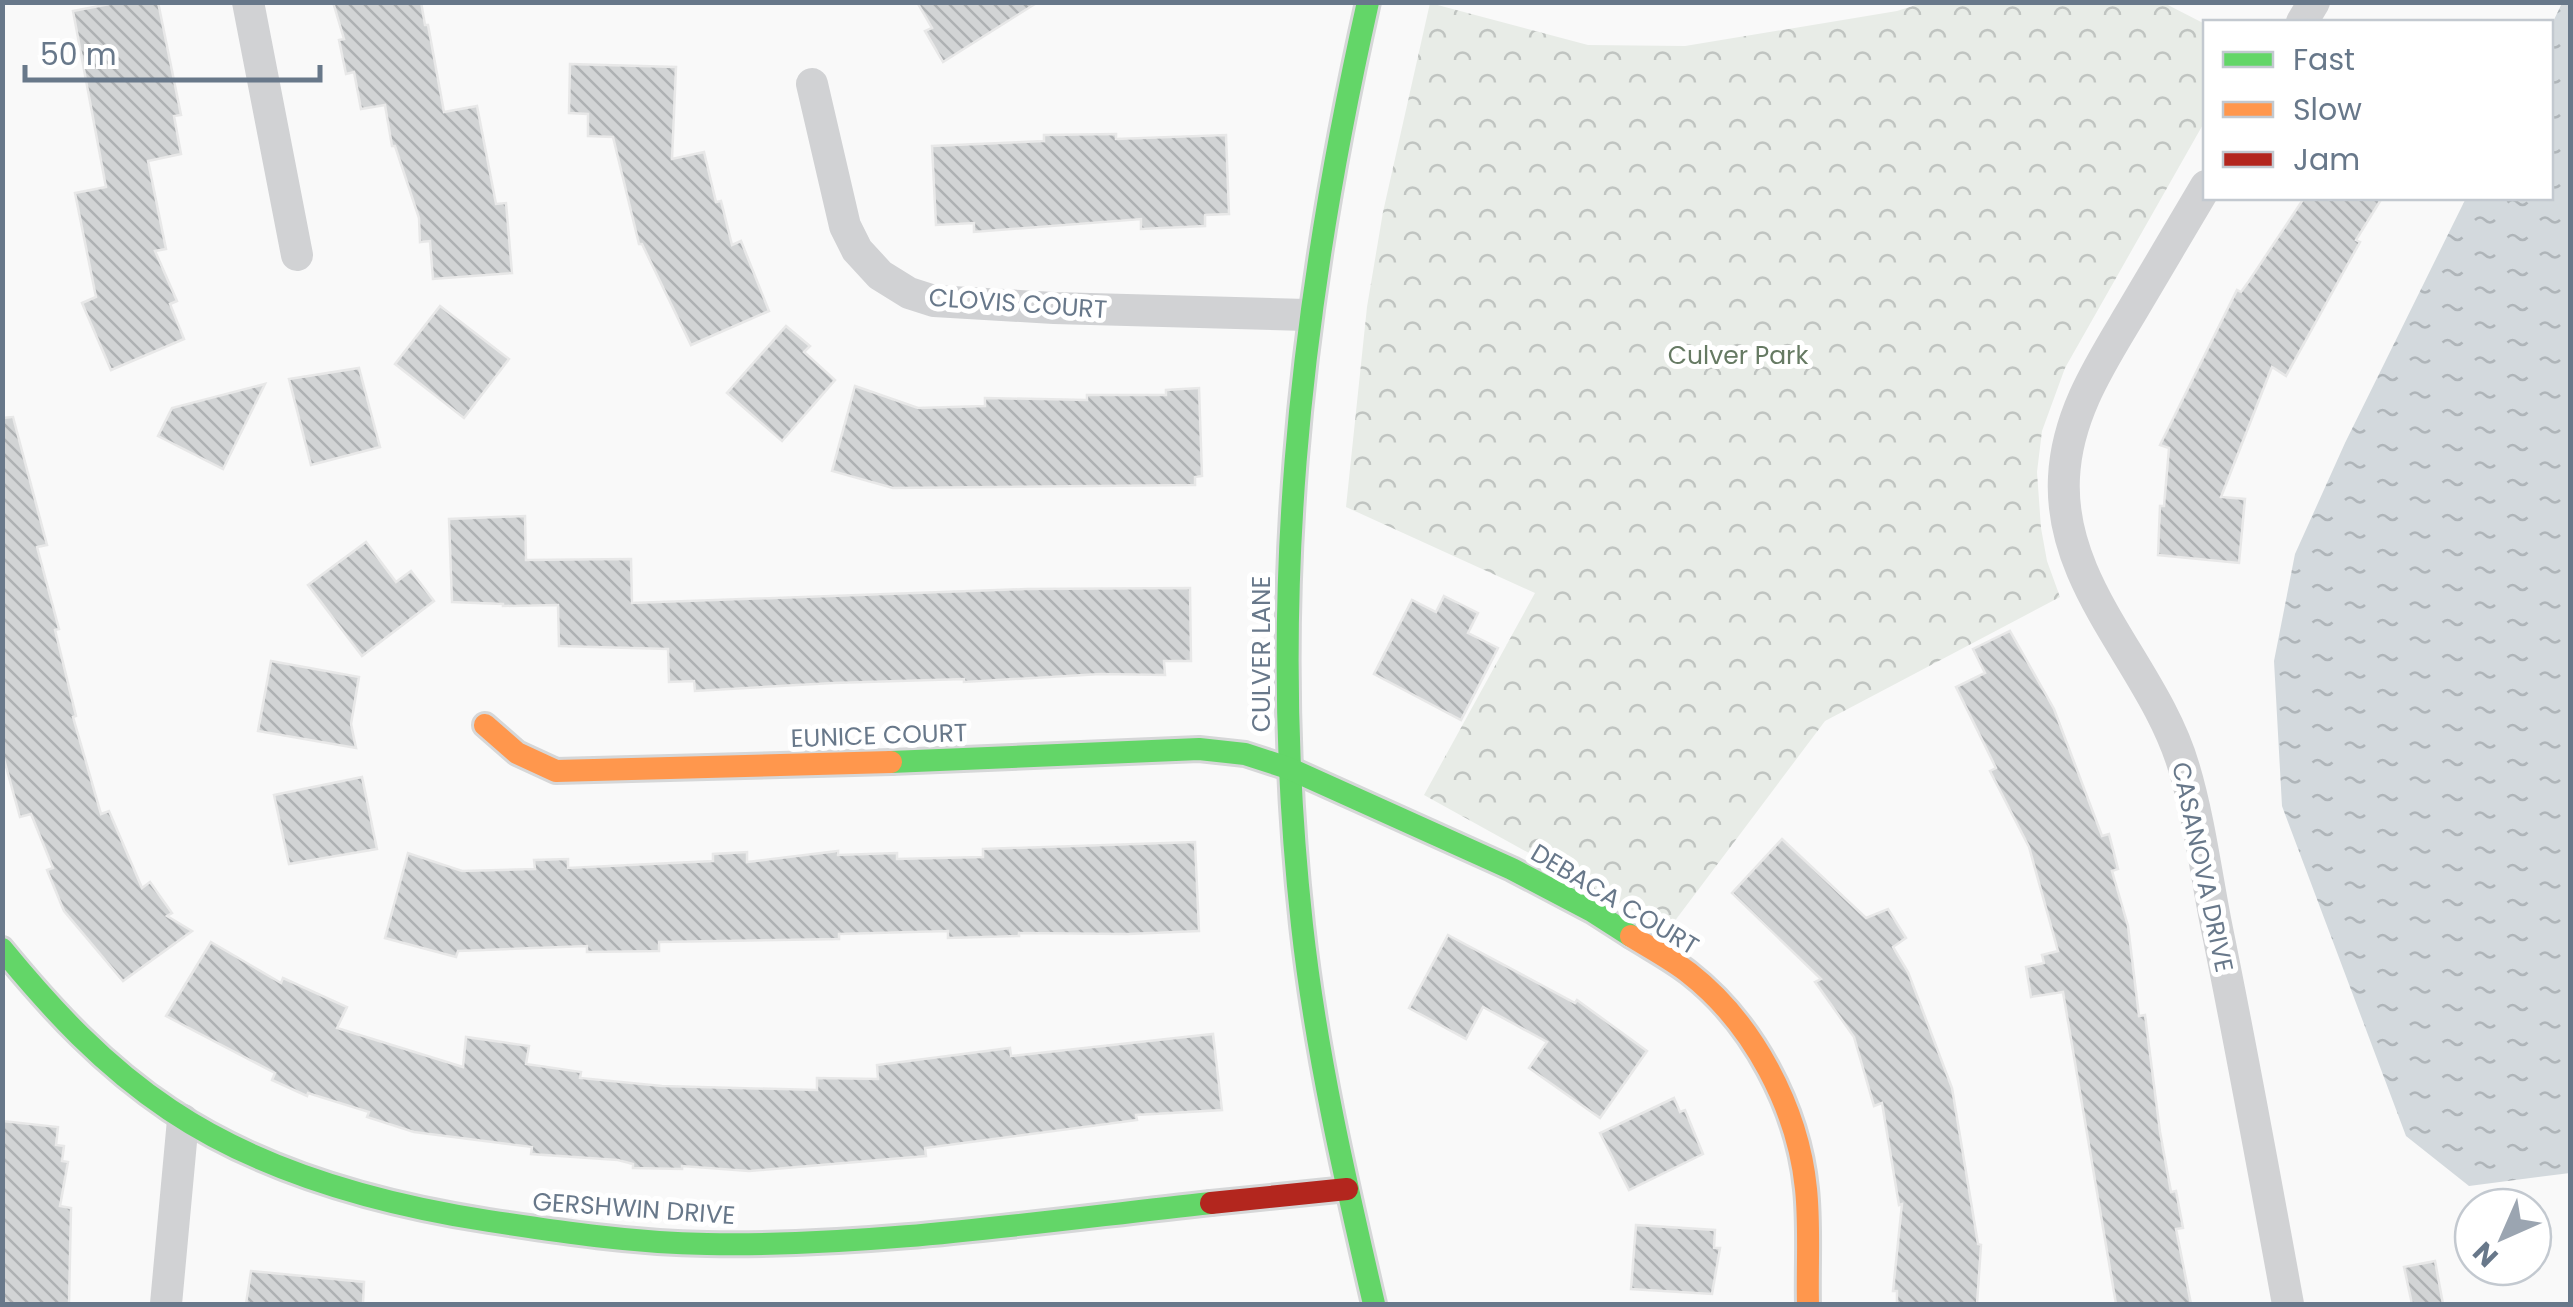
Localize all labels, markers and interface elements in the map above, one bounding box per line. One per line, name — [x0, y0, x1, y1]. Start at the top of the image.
scale bar — [25, 20, 320, 82]
legend — [2203, 20, 2553, 200]
text: 50 m — [40, 33, 117, 76]
text: Fast — [2293, 38, 2355, 81]
text: Slow — [2293, 88, 2362, 131]
text: Jam — [2293, 138, 2360, 181]
street label: CLOVIS COURT — [928, 280, 1108, 327]
park label: Culver Park — [1668, 338, 1808, 373]
street label: CULVER LANE — [1244, 576, 1279, 732]
street label: EUNICE COURT — [790, 715, 968, 756]
street label: CASANOVA DRIVE — [2163, 759, 2242, 975]
street label: DEBACA COURT — [1524, 835, 1705, 963]
street label: GERSHWIN DRIVE — [531, 1184, 736, 1233]
north arrow — [2453, 1187, 2553, 1287]
text: N — [2464, 1233, 2507, 1276]

